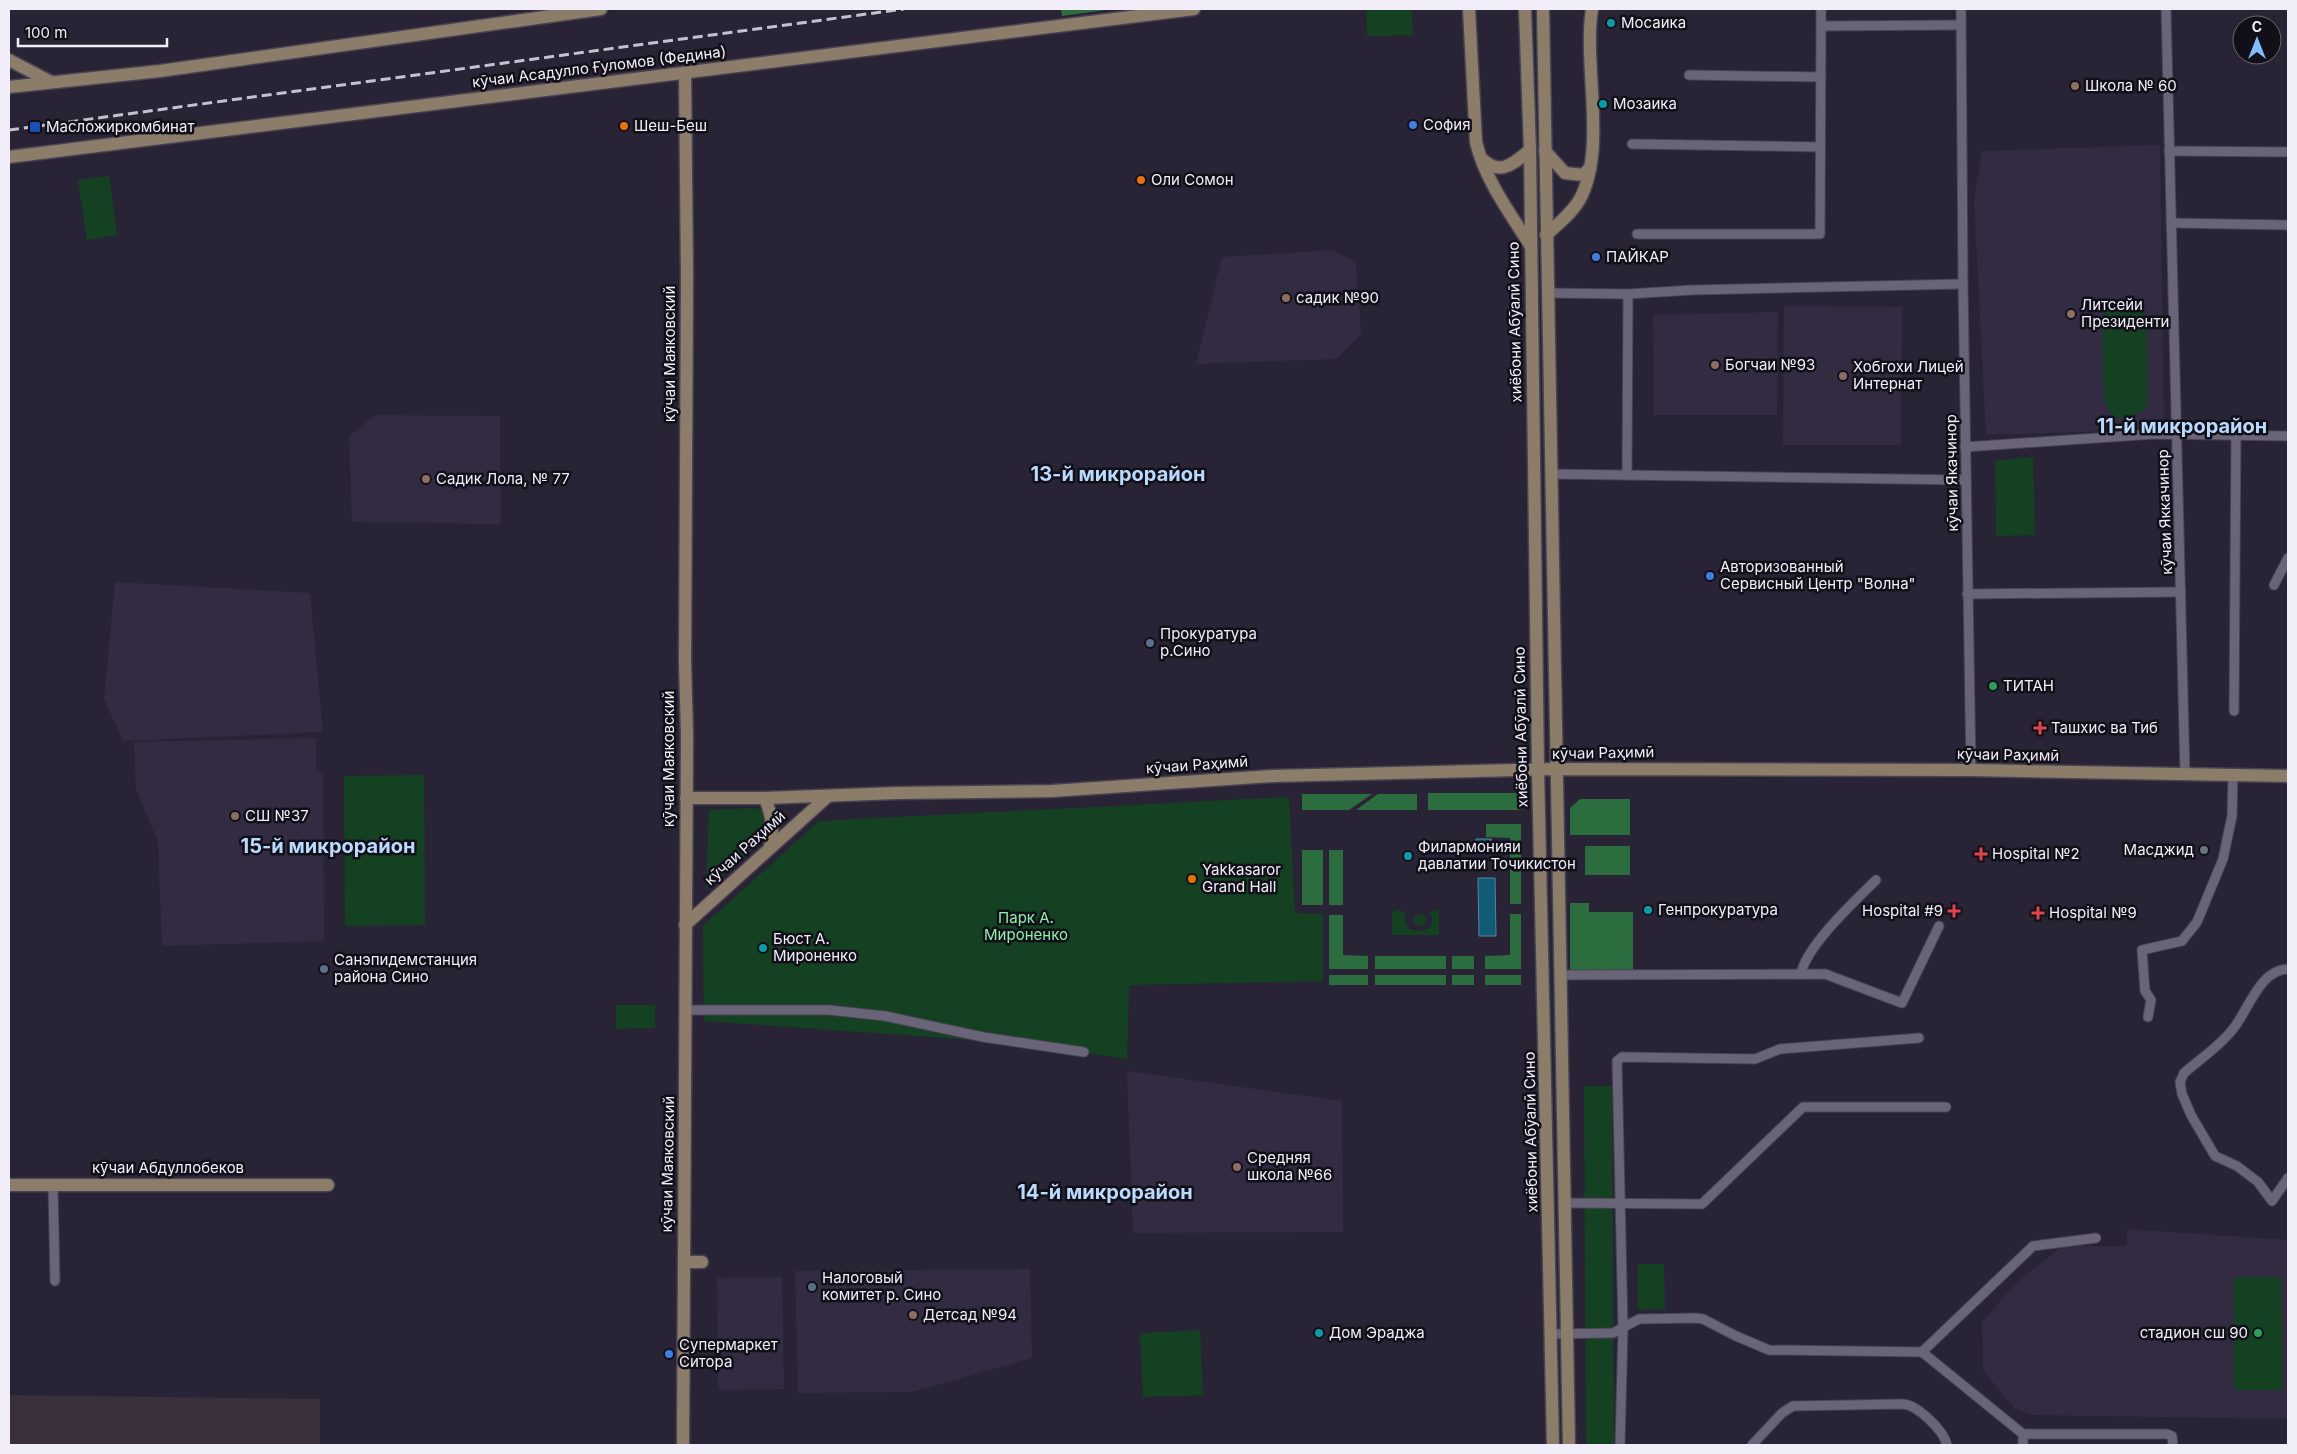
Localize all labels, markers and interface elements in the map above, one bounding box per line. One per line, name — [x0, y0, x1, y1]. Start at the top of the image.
place label: Мосаика — [1621, 13, 1686, 32]
scale bar — [18, 15, 166, 47]
north arrow — [2232, 15, 2282, 65]
marker: Мосаика — [1605, 17, 1617, 29]
text: С — [2252, 18, 2262, 35]
text: 100 m — [25, 23, 67, 42]
street label: кӯчаи Асадулло Ғуломов (Федина) — [471, 41, 727, 92]
place label: Школа № 60 — [2085, 76, 2177, 95]
marker: Школа № 60 — [2069, 80, 2081, 92]
place label: Мозаика — [1613, 94, 1677, 113]
marker: Мозаика — [1597, 98, 1609, 110]
place label: София — [1423, 115, 1470, 134]
place label: Шеш-Беш — [634, 116, 707, 135]
place label: Масложиркомбинат — [46, 117, 194, 136]
marker: София — [1407, 119, 1419, 131]
marker: Масложиркомбинат — [28, 120, 42, 134]
marker: Шеш-Беш — [618, 120, 630, 132]
place label: Оли Сомон — [1151, 170, 1234, 189]
marker: Оли Сомон — [1135, 174, 1147, 186]
street label: хиёбони Абӯалӣ Сино — [1504, 241, 1525, 403]
place label: ПАЙКАР — [1606, 247, 1669, 266]
marker: ПАЙКАР — [1590, 251, 1602, 263]
street label: кӯчаи Маяковский — [660, 286, 679, 422]
place label: садик №90 — [1296, 288, 1379, 307]
marker: садик №90 — [1280, 292, 1292, 304]
place label: Литсейи Президенти — [2081, 295, 2169, 331]
marker: Литсейи Президенти — [2065, 308, 2077, 320]
place label: Богчаи №93 — [1725, 355, 1815, 374]
place label: Хобгохи Лицей Интернат — [1853, 357, 1964, 393]
marker: Богчаи №93 — [1709, 359, 1721, 371]
marker: Хобгохи Лицей Интернат — [1837, 370, 1849, 382]
street label: кӯчаи Якачинор — [1941, 414, 1962, 532]
district label: 11-й микрорайон — [2097, 414, 2267, 438]
street label: кӯчаи Яккачинор — [2153, 449, 2176, 575]
district label: 13-й микрорайон — [1031, 462, 1205, 486]
place label: Садик Лола, № 77 — [436, 469, 570, 488]
marker: Садик Лола, № 77 — [420, 473, 432, 485]
place label: Авторизованный Сервисный Центр "Волна" — [1720, 557, 1916, 593]
marker: Авторизованный Сервисный Центр "Волна" — [1704, 570, 1716, 582]
place label: Прокуратура р.Сино — [1160, 624, 1257, 660]
marker: Прокуратура р.Сино — [1144, 637, 1156, 649]
street label: хиёбони Абӯалӣ Сино — [1510, 646, 1531, 808]
place label: ТИТАН — [2003, 676, 2054, 695]
marker: ТИТАН — [1987, 680, 1999, 692]
street label: кӯчаи Маяковский — [659, 691, 678, 827]
place label: Ташхис ва Тиб — [2051, 718, 2158, 737]
marker: Ташхис ва Тиб — [2033, 721, 2047, 735]
street label: кӯчаи Раҳимӣ — [1552, 742, 1654, 763]
street label: кӯчаи Раҳимӣ — [1957, 744, 2059, 765]
street label: кӯчаи Раҳимӣ — [1145, 751, 1249, 778]
place label: СШ №37 — [245, 806, 309, 825]
street label: кӯчаи Раҳимӣ — [700, 806, 789, 889]
marker: СШ №37 — [229, 810, 241, 822]
district label: 15-й микрорайон — [241, 834, 415, 858]
place label: Филармонияи давлатии Точикистон — [1418, 837, 1576, 873]
place label: Масджид — [2124, 840, 2194, 859]
place label: Hospital №2 — [1992, 844, 2080, 863]
marker: Масджид — [2198, 844, 2210, 856]
marker: Hospital №2 — [1974, 847, 1988, 861]
marker: Филармонияи давлатии Точикистон — [1402, 850, 1414, 862]
place label: Yakkasaror Grand Hall — [1202, 860, 1281, 896]
marker: Yakkasaror Grand Hall — [1186, 873, 1198, 885]
place label: Генпрокуратура — [1658, 900, 1778, 919]
place label: Hospital #9 — [1862, 901, 1943, 920]
place label: Hospital №9 — [2049, 903, 2137, 922]
marker: Генпрокуратура — [1642, 904, 1654, 916]
marker: Hospital #9 — [1947, 904, 1961, 918]
marker: Hospital №9 — [2031, 906, 2045, 920]
park label: Парк А. Мироненко — [984, 908, 1068, 944]
place label: Бюст А. Мироненко — [773, 929, 857, 965]
marker: Бюст А. Мироненко — [757, 942, 769, 954]
place label: Санэпидемстанция района Сино — [334, 950, 477, 986]
marker: Санэпидемстанция района Сино — [318, 963, 330, 975]
street label: хиёбони Абӯалӣ Сино — [1520, 1051, 1541, 1213]
street label: кӯчаи Маяковский — [657, 1096, 678, 1232]
place label: Средняя школа №66 — [1247, 1148, 1332, 1184]
street label: кӯчаи Абдуллобеков — [92, 1158, 244, 1177]
marker: Средняя школа №66 — [1231, 1161, 1243, 1173]
district label: 14-й микрорайон — [1017, 1180, 1193, 1204]
place label: Налоговый комитет р. Сино — [822, 1268, 941, 1304]
marker: Налоговый комитет р. Сино — [806, 1281, 818, 1293]
place label: Детсад №94 — [923, 1305, 1017, 1324]
marker: Детсад №94 — [907, 1309, 919, 1321]
place label: Дом Эраджа — [1329, 1323, 1425, 1342]
place label: стадион сш 90 — [2140, 1323, 2248, 1342]
marker: Дом Эраджа — [1313, 1327, 1325, 1339]
marker: стадион сш 90 — [2252, 1327, 2264, 1339]
place label: Супермаркет Ситора — [679, 1335, 778, 1371]
marker: Супермаркет Ситора — [663, 1348, 675, 1360]

